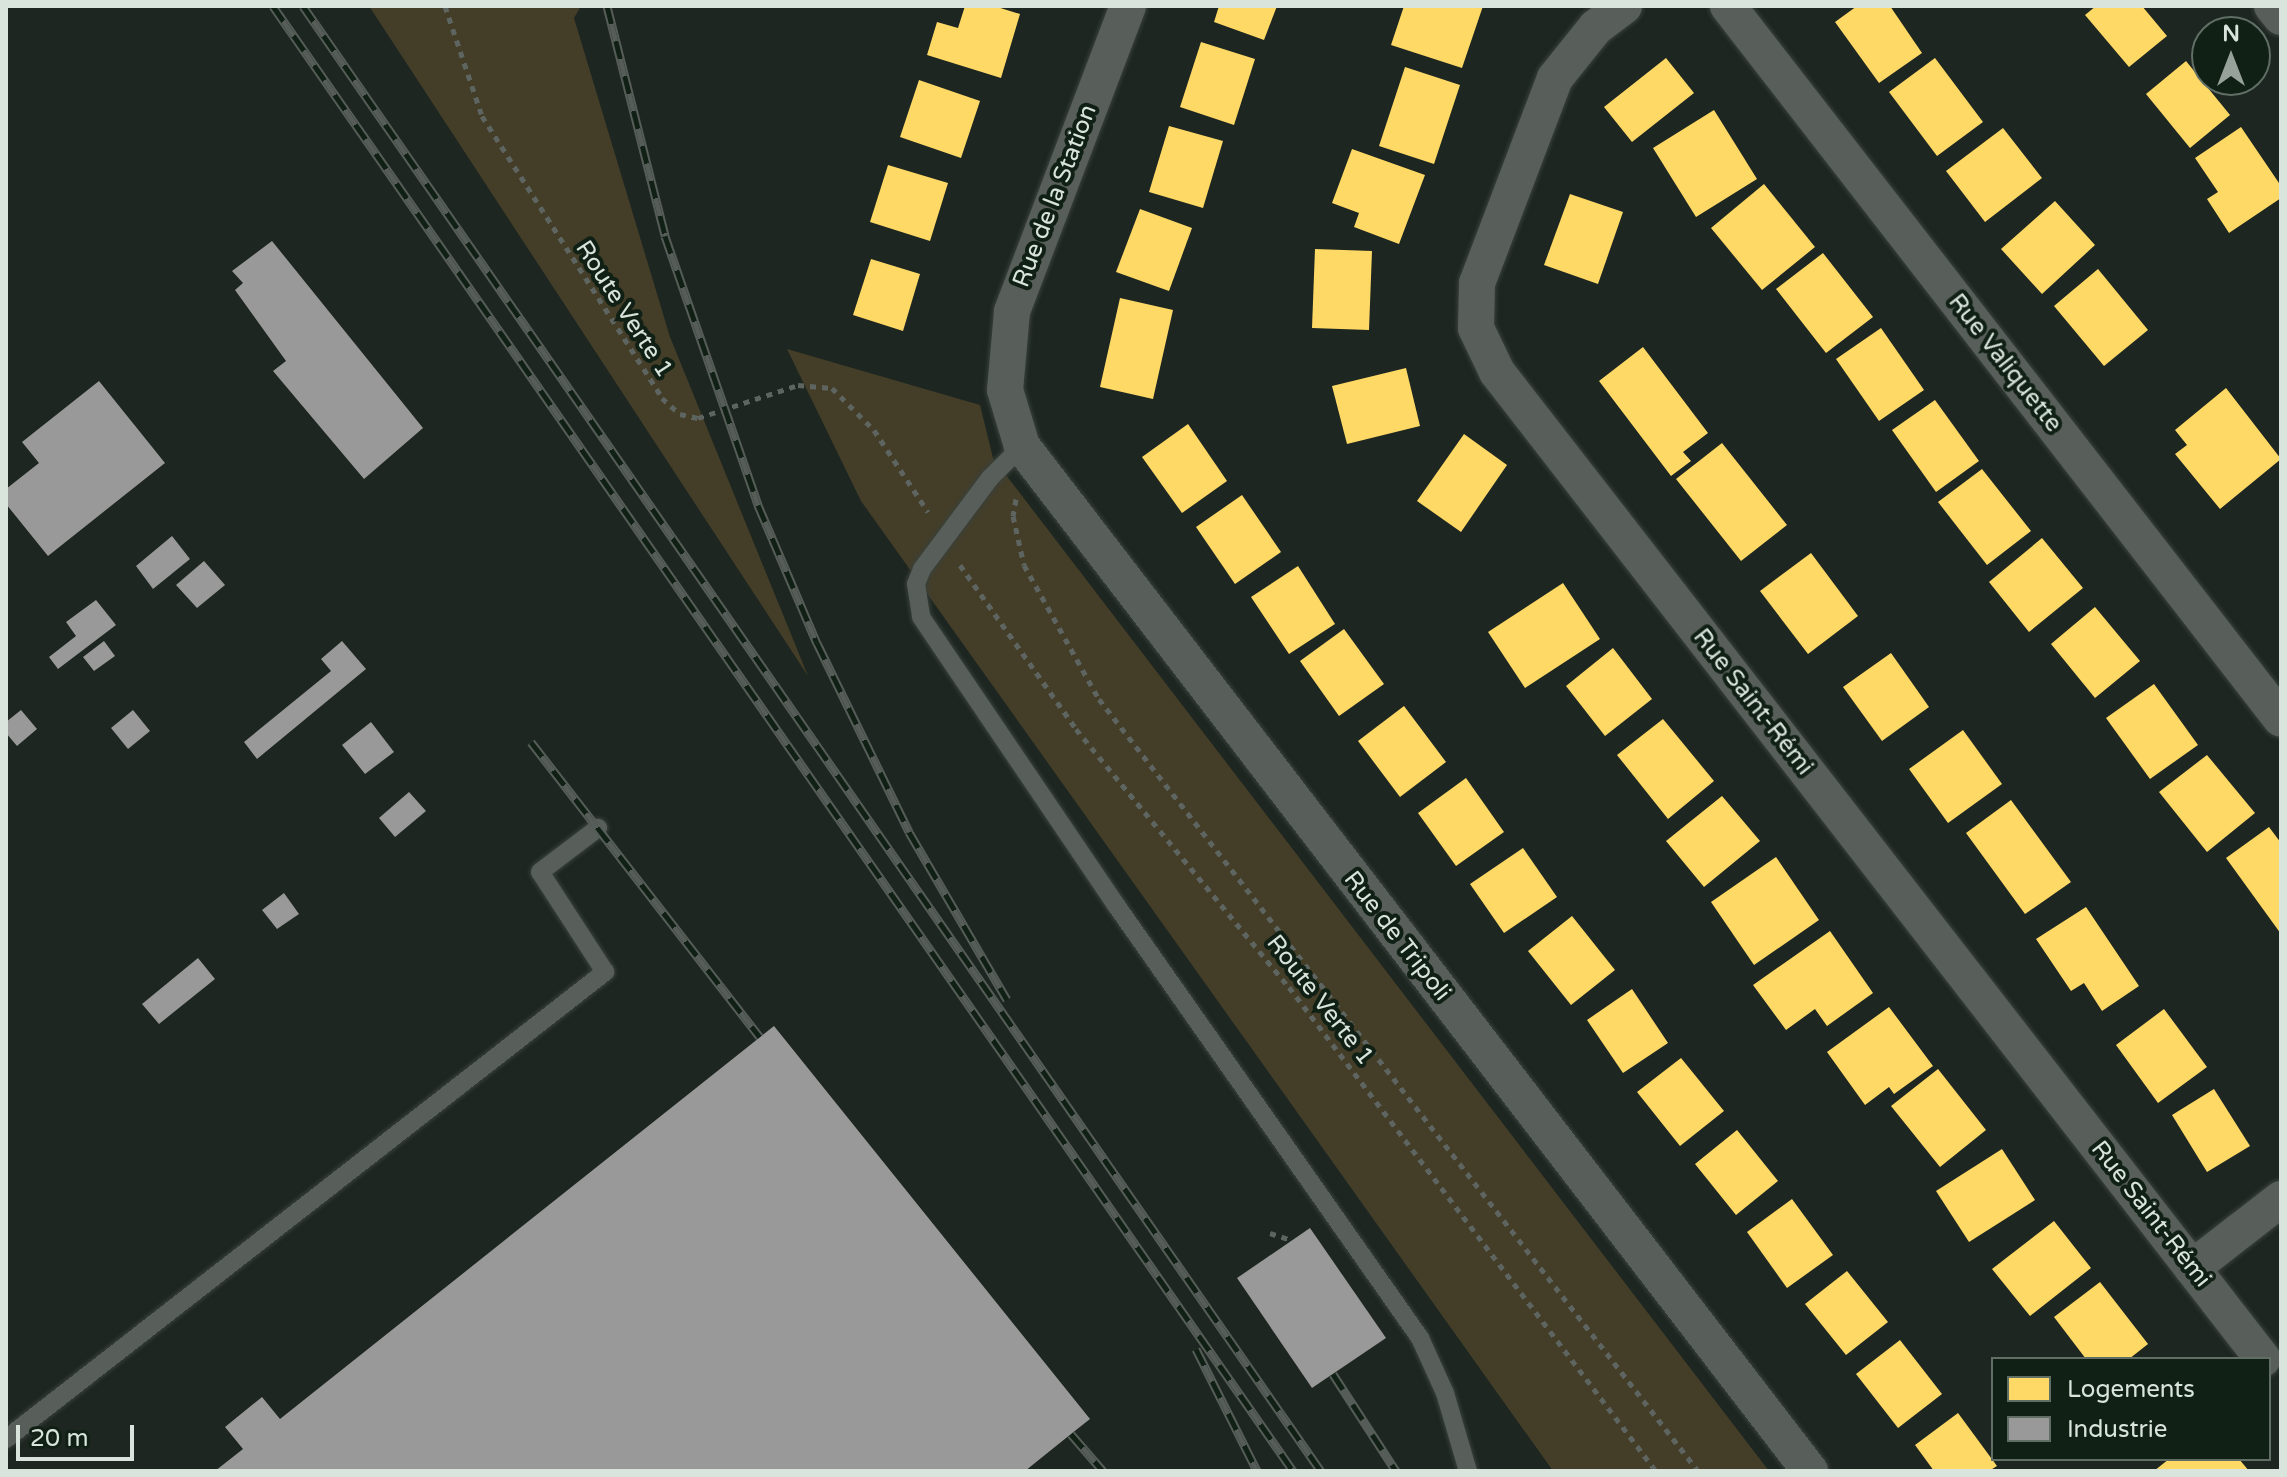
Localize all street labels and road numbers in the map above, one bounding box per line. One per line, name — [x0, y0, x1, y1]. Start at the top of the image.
street label: Rue de la Station — [1007, 101, 1103, 291]
street label: Route Verte 1 — [569, 235, 679, 383]
street label: Rue Valiquette — [1942, 288, 2068, 438]
street label: Rue Saint-Rémi — [1687, 623, 1819, 781]
street label: Rue de Tripoli — [1337, 865, 1457, 1007]
street label: Route Verte 1 — [1260, 929, 1380, 1071]
street label: Rue Saint-Rémi — [2085, 1135, 2217, 1293]

